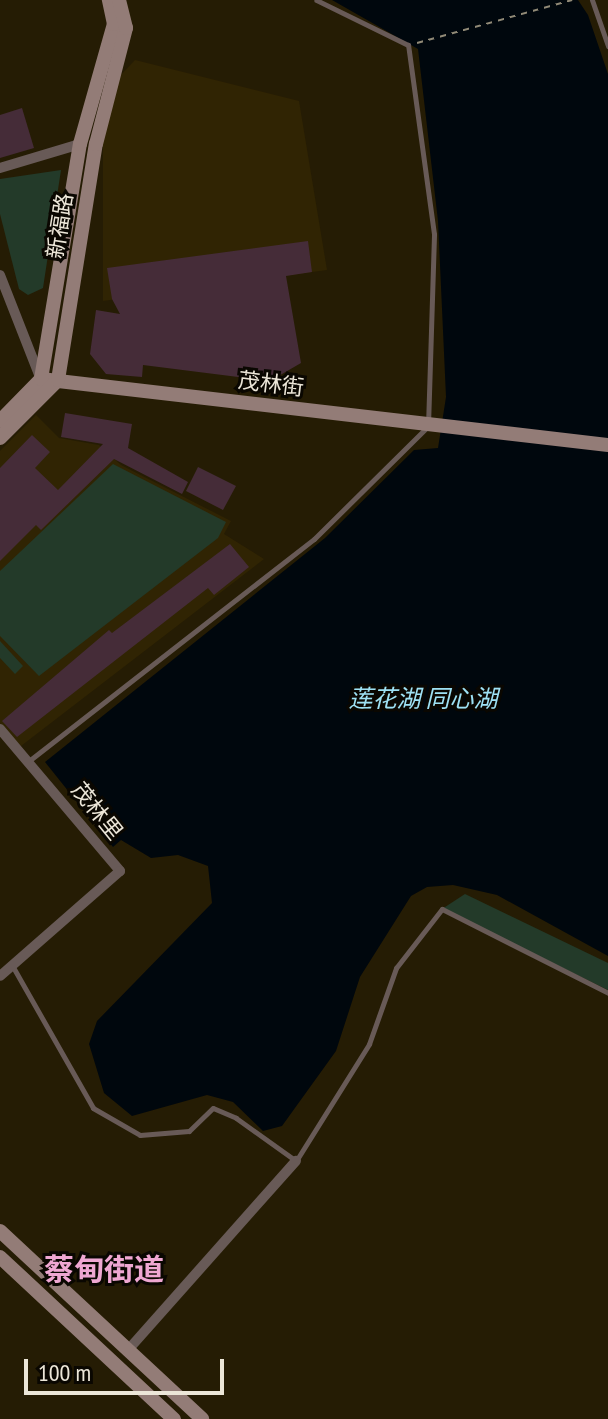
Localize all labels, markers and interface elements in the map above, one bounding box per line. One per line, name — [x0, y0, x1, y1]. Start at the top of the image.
street label: 新福路 — [42, 191, 78, 261]
street label: 茂林街 — [237, 367, 305, 401]
water label: 莲花湖 同心湖 — [348, 685, 498, 713]
street label: 茂林里 — [66, 777, 128, 845]
district label: 蔡甸街道 — [44, 1251, 164, 1287]
scale bar — [28, 1343, 228, 1393]
text: 100 m — [38, 1357, 91, 1388]

